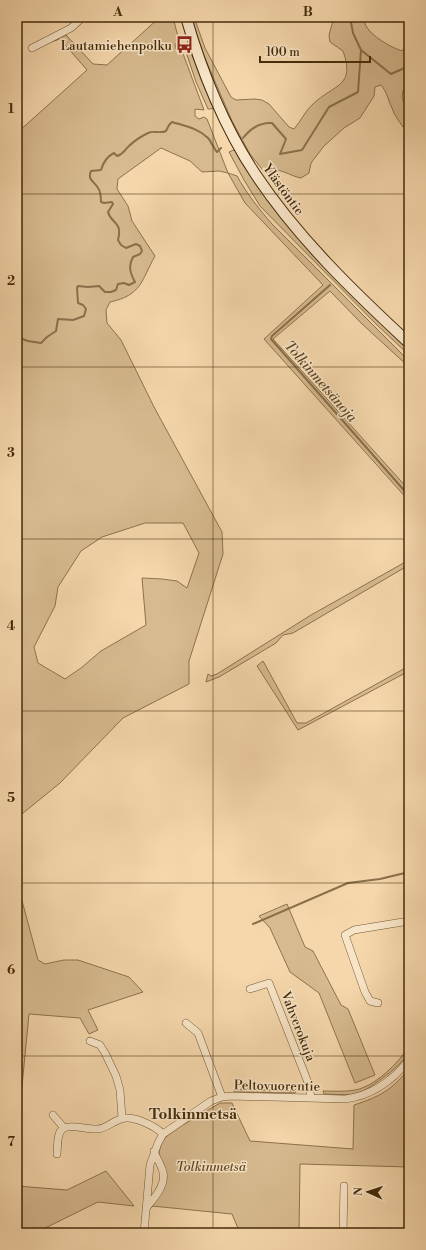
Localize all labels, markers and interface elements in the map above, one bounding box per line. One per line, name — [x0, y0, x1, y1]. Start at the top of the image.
text: A — [112, 4, 123, 20]
text: B — [303, 4, 313, 20]
bus stop icon: Lautamiehenpolku — [175, 35, 195, 55]
place label: Lautamiehenpolku — [60, 38, 173, 54]
scale bar — [260, 38, 370, 64]
text: 100 m — [266, 45, 300, 60]
text: 1 — [8, 101, 15, 117]
street label: Ylästöntie — [259, 160, 307, 219]
text: 2 — [7, 273, 15, 289]
water label: Tolkinmetsänoja — [280, 337, 361, 426]
text: 3 — [7, 445, 15, 461]
text: 4 — [7, 618, 16, 634]
text: 5 — [7, 790, 15, 806]
text: 6 — [7, 962, 15, 978]
street label: Vahverokuja — [277, 988, 319, 1064]
street label: Peltovuorentie — [234, 1077, 321, 1095]
district label: Tolkinmetsä — [149, 1105, 238, 1124]
text: 7 — [7, 1134, 15, 1150]
park label: Tolkinmetsä — [176, 1159, 247, 1175]
north arrow — [348, 1172, 388, 1212]
text: N — [352, 1187, 366, 1196]

